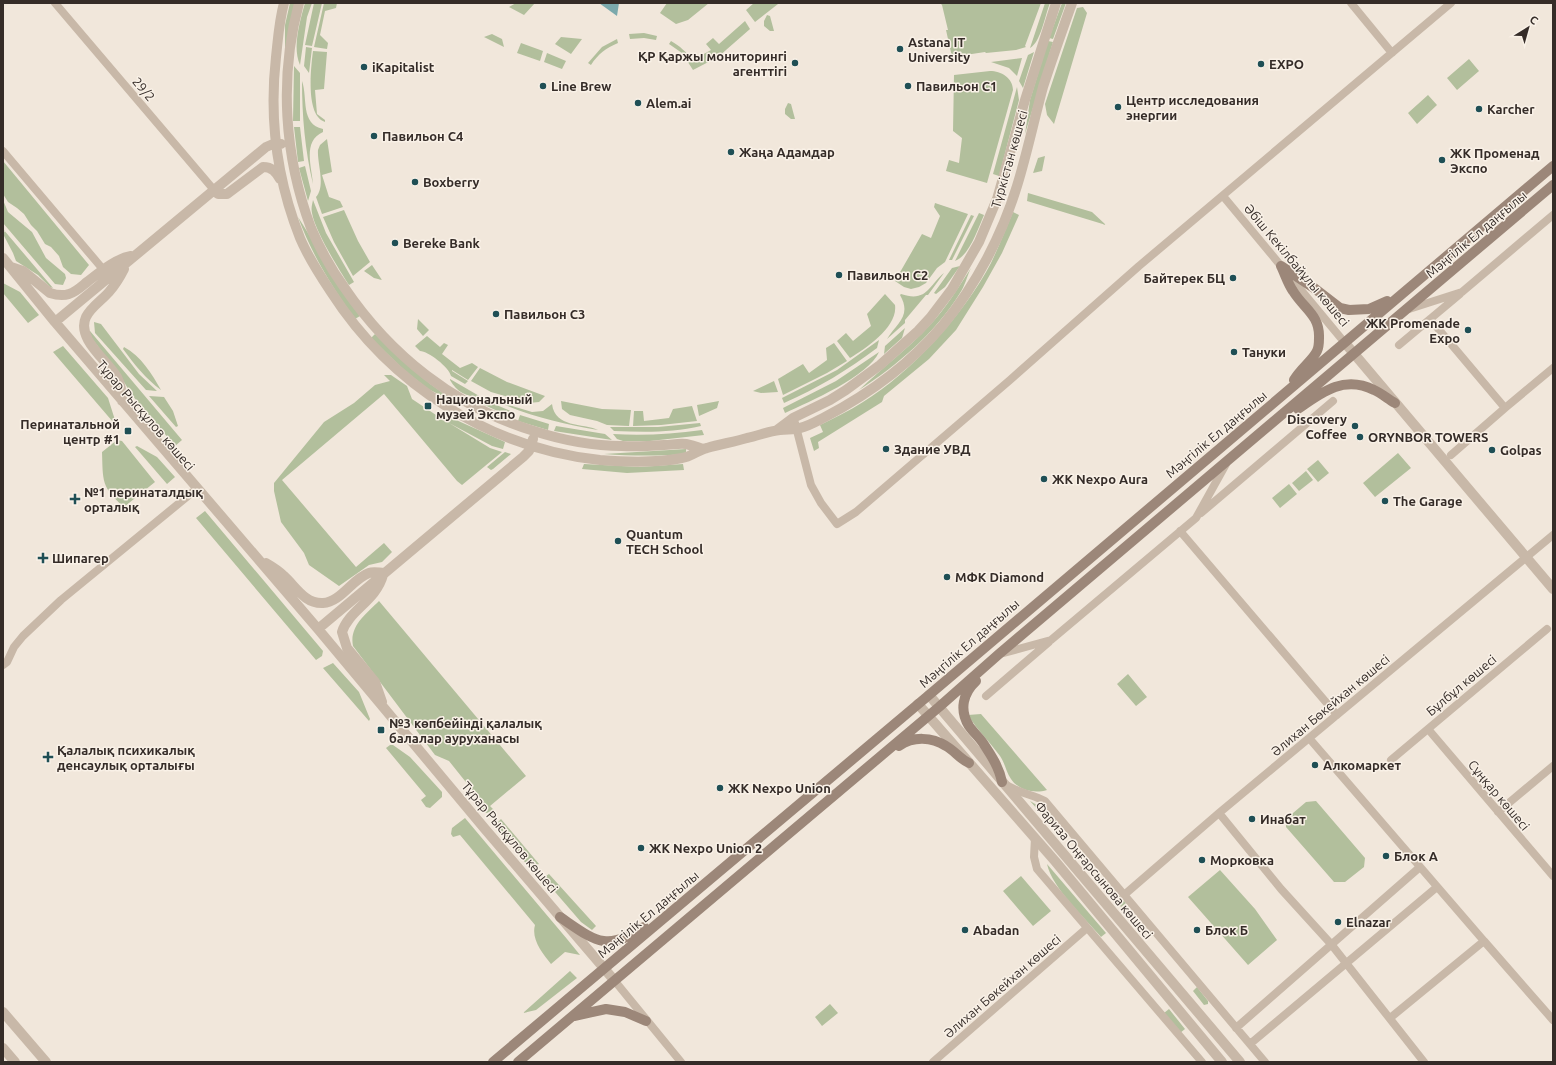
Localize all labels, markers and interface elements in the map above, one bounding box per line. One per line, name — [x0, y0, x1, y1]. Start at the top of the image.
north arrow — [1508, 8, 1548, 48]
text: С — [1528, 13, 1540, 27]
place label: Astana IT University — [908, 35, 970, 64]
marker: Astana IT University — [895, 44, 905, 54]
place label: ҚР Қаржы мониторингі агенттігі — [638, 49, 787, 78]
place label: EXPO — [1269, 57, 1304, 71]
marker: ҚР Қаржы мониторингі агенттігі — [790, 58, 800, 68]
marker: EXPO — [1256, 59, 1266, 69]
place label: iKapitalist — [372, 60, 435, 74]
marker: iKapitalist — [359, 62, 369, 72]
street label: 29/2 — [130, 74, 158, 104]
place label: Line Brew — [551, 79, 611, 93]
place label: Павильон С1 — [916, 79, 997, 93]
marker: Line Brew — [538, 81, 548, 91]
marker: Павильон С1 — [903, 81, 913, 91]
place label: Центр исследования энергии — [1126, 93, 1259, 122]
place label: Alem.ai — [646, 96, 691, 110]
marker: Alem.ai — [633, 98, 643, 108]
marker: Центр исследования энергии — [1113, 102, 1123, 112]
place label: Karcher — [1487, 102, 1535, 116]
marker: Karcher — [1474, 104, 1484, 114]
street label: Түркістан көшесі — [988, 108, 1030, 210]
place label: Павильон С4 — [382, 129, 463, 143]
marker: Павильон С4 — [369, 131, 379, 141]
place label: Жаңа Адамдар — [739, 145, 835, 159]
place label: ЖК Променад Экспо — [1450, 146, 1540, 175]
marker: Жаңа Адамдар — [726, 147, 736, 157]
marker: ЖК Променад Экспо — [1437, 155, 1447, 165]
place label: Boxberry — [423, 175, 480, 189]
marker: Boxberry — [410, 177, 420, 187]
street label: Мәңгілік Ел даңғылы — [1423, 188, 1529, 280]
street label: Әбіш Кекілбайұлы көшесі — [1242, 201, 1352, 329]
place label: Bereke Bank — [403, 236, 481, 250]
marker: Bereke Bank — [390, 238, 400, 248]
place label: Павильон С2 — [847, 268, 928, 282]
marker: Павильон С2 — [834, 270, 844, 280]
place label: Байтерек БЦ — [1144, 271, 1225, 285]
marker: Байтерек БЦ — [1228, 273, 1238, 283]
place label: Павильон С3 — [504, 307, 585, 321]
marker: Павильон С3 — [491, 309, 501, 319]
place label: ЖК Promenade Expo — [1366, 316, 1460, 345]
marker: ЖК Promenade Expo — [1463, 325, 1473, 335]
place label: Тануки — [1242, 345, 1286, 359]
marker: Тануки — [1229, 347, 1239, 357]
street label: Тұрар Рысқұлов көшесі — [94, 357, 198, 473]
street label: Мәңгілік Ел даңғылы — [1163, 388, 1269, 480]
place label: Национальный музей Экспо — [436, 392, 532, 421]
marker: Национальный музей Экспо — [423, 401, 433, 411]
place label: Discovery Coffee — [1287, 412, 1347, 441]
place label: Перинатальной центр #1 — [20, 417, 120, 446]
marker: Discovery Coffee — [1350, 421, 1360, 431]
marker: Перинатальной центр #1 — [123, 426, 133, 436]
place label: ORYNBOR TOWERS — [1368, 430, 1488, 444]
marker: ORYNBOR TOWERS — [1355, 432, 1365, 442]
place label: Здание УВД — [894, 442, 971, 456]
place label: Golpas — [1500, 443, 1542, 457]
marker: Здание УВД — [881, 444, 891, 454]
marker: Golpas — [1487, 445, 1497, 455]
place label: ЖК Nexpo Aura — [1052, 472, 1148, 486]
marker: ЖК Nexpo Aura — [1039, 474, 1049, 484]
place label: №1 перинаталдық орталық — [84, 485, 203, 514]
marker: №1 перинаталдық орталық — [69, 493, 81, 505]
place label: The Garage — [1393, 494, 1462, 508]
marker: The Garage — [1380, 496, 1390, 506]
place label: Quantum TECH School — [626, 527, 703, 556]
marker: Quantum TECH School — [613, 536, 623, 546]
place label: Шипагер — [52, 551, 109, 565]
marker: Шипагер — [37, 552, 49, 564]
place label: МФК Diamond — [955, 570, 1044, 584]
marker: МФК Diamond — [942, 572, 952, 582]
street label: Мәңгілік Ел даңғылы — [916, 596, 1022, 690]
street label: Әлихан Бөкейхан көшесі — [1268, 651, 1392, 759]
street label: Бұлбұл көшесі — [1423, 652, 1499, 718]
place label: №3 көпбейінді қалалық балалар ауруханасы — [389, 716, 542, 745]
marker: №3 көпбейінді қалалық балалар ауруханасы — [376, 725, 386, 735]
place label: Қалалық психикалық денсаулық орталығы — [57, 743, 195, 772]
marker: Қалалық психикалық денсаулық орталығы — [42, 751, 54, 763]
street label: Сұңқар көшесі — [1466, 757, 1532, 833]
place label: Алкомаркет — [1323, 758, 1401, 772]
marker: Алкомаркет — [1310, 760, 1320, 770]
street label: Тұрар Рысқұлов көшесі — [459, 778, 561, 896]
place label: ЖК Nexpo Union — [728, 781, 831, 795]
marker: ЖК Nexpo Union — [715, 783, 725, 793]
street label: Фариза Оңғарсынова көшесі — [1032, 798, 1156, 942]
place label: Инабат — [1260, 812, 1306, 826]
marker: Инабат — [1247, 814, 1257, 824]
place label: ЖК Nexpo Union 2 — [649, 841, 762, 855]
marker: ЖК Nexpo Union 2 — [636, 843, 646, 853]
place label: Блок А — [1394, 849, 1439, 863]
marker: Блок А — [1381, 851, 1391, 861]
place label: Морковка — [1210, 853, 1274, 867]
marker: Морковка — [1197, 855, 1207, 865]
street label: Мәңгілік Ел даңғылы — [595, 868, 701, 960]
place label: Elnazar — [1346, 915, 1392, 929]
marker: Elnazar — [1333, 917, 1343, 927]
place label: Abadan — [973, 923, 1019, 937]
place label: Блок Б — [1205, 923, 1248, 937]
marker: Abadan — [960, 925, 970, 935]
marker: Блок Б — [1192, 925, 1202, 935]
street label: Әлихан Бөкейхан көшесі — [941, 932, 1063, 1040]

